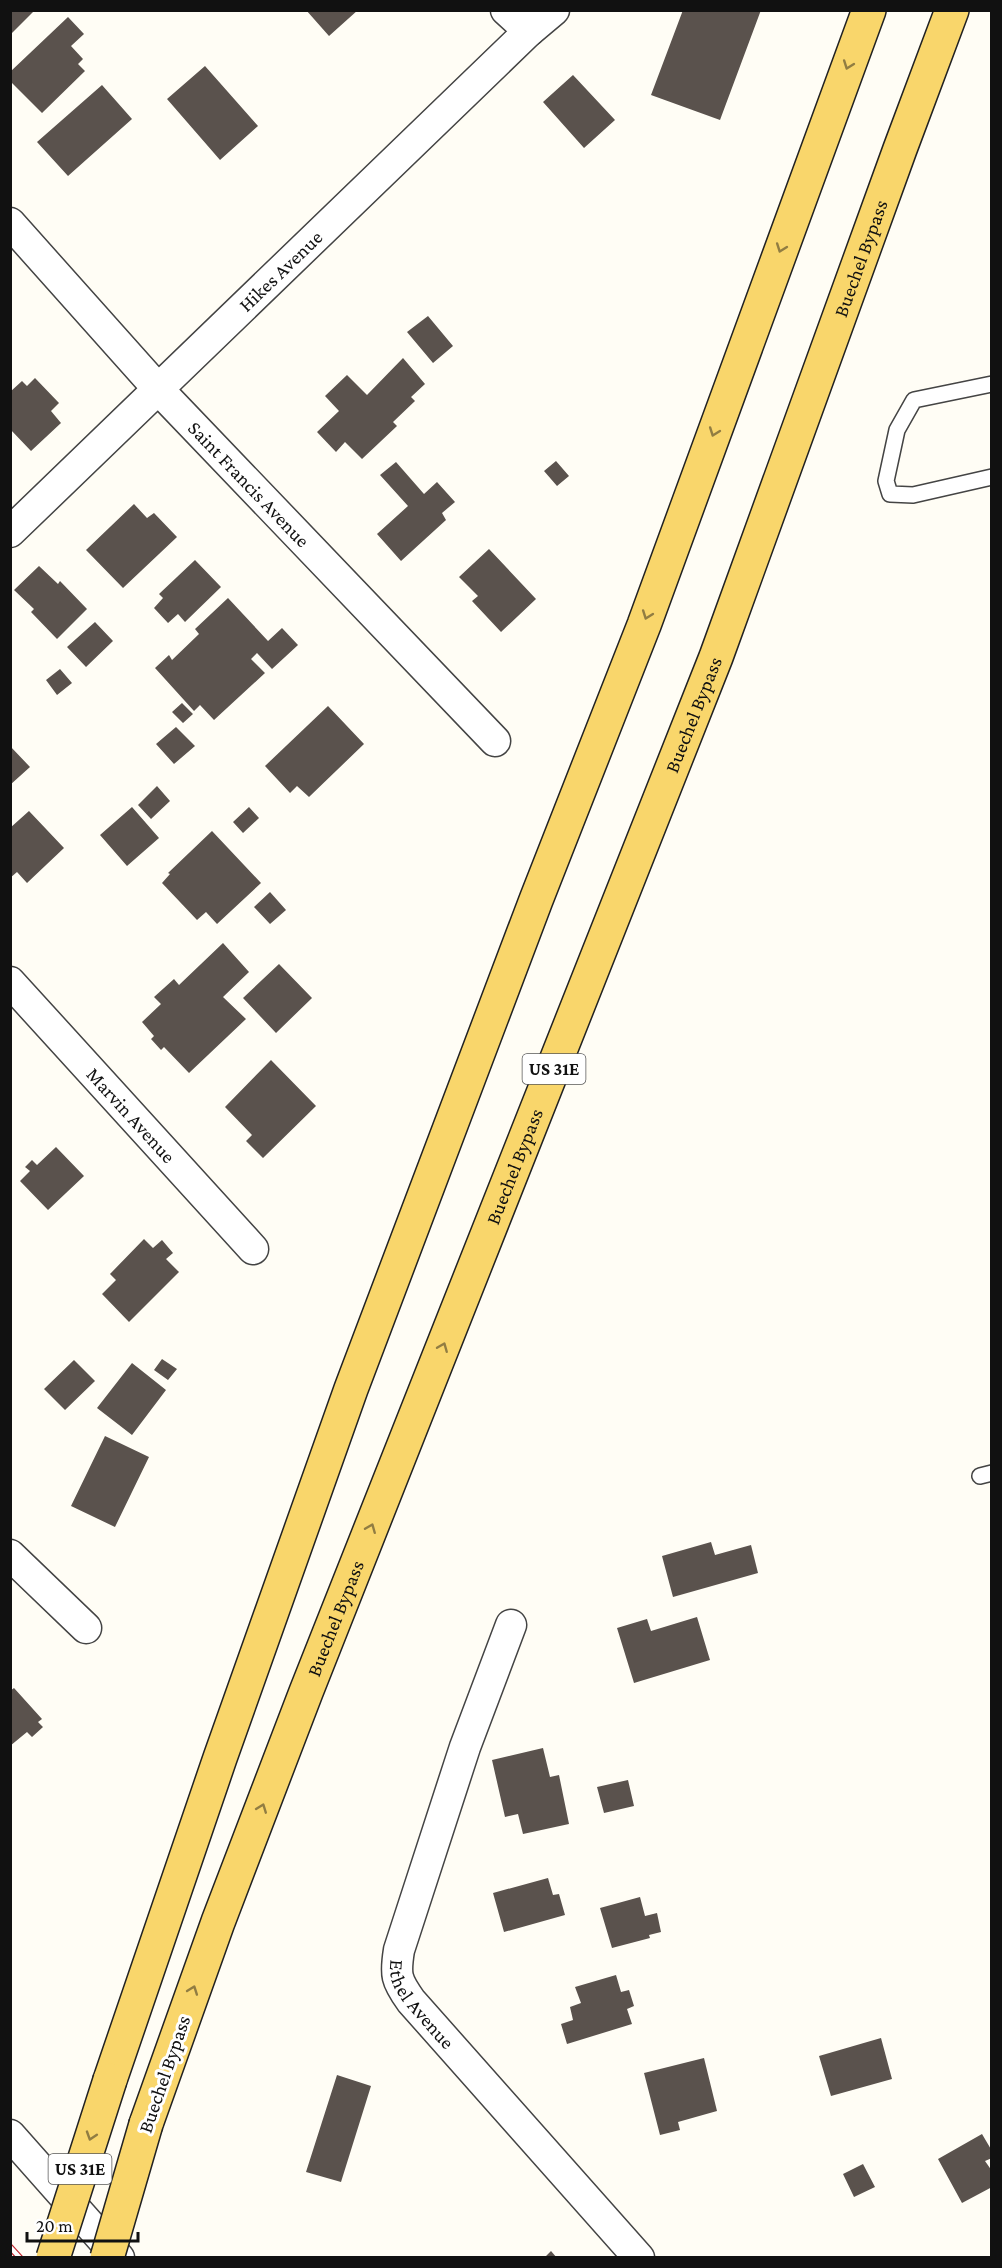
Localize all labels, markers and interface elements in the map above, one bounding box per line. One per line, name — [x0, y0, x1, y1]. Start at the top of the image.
one-way arrow — [843, 59, 856, 70]
street label: Buechel Bypass — [829, 197, 892, 320]
street label: Hikes Avenue — [234, 226, 327, 316]
one-way arrow — [775, 242, 788, 253]
street label: Saint Francis Avenue — [184, 417, 314, 552]
one-way arrow — [709, 426, 722, 436]
one-way arrow — [642, 609, 655, 620]
street label: Buechel Bypass — [660, 653, 726, 776]
road number: US 31E — [522, 1054, 586, 1084]
street label: Marvin Avenue — [82, 1063, 180, 1167]
street label: Buechel Bypass — [481, 1105, 547, 1228]
one-way arrow — [436, 1342, 448, 1353]
one-way arrow — [364, 1524, 376, 1535]
street label: Buechel Bypass — [302, 1557, 368, 1679]
one-way arrow — [255, 1803, 267, 1814]
street label: Ethel Avenue — [386, 1959, 459, 2053]
one-way arrow — [186, 1985, 199, 1996]
street label: Buechel Bypass — [134, 2012, 195, 2136]
one-way arrow — [86, 2130, 99, 2141]
road number: US 31E — [48, 2154, 112, 2184]
scale bar — [27, 2205, 138, 2243]
text: 20 m — [36, 2216, 73, 2236]

